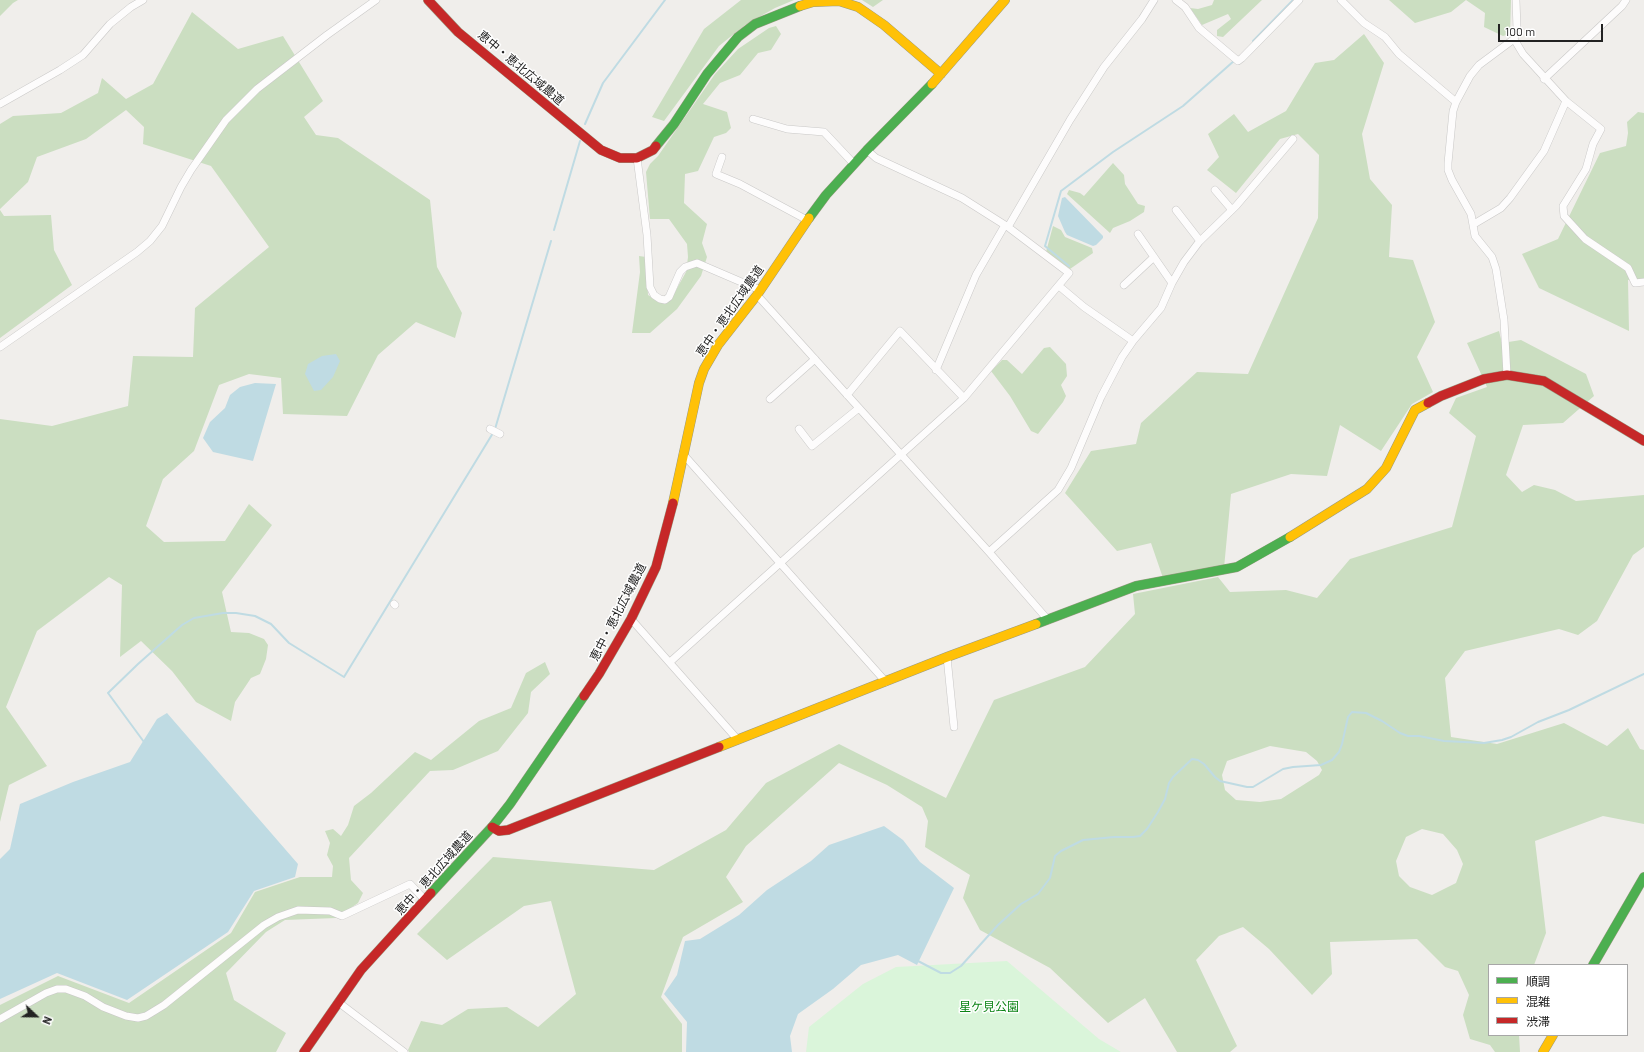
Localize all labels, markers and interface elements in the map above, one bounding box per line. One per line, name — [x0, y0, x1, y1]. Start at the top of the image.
scale bar — [1500, 16, 1605, 42]
text: 100 m — [1505, 24, 1535, 38]
street label: 恵中・恵北広域農道 — [475, 28, 567, 108]
street label: 恵中・恵北広域農道 — [693, 263, 767, 359]
street label: 恵中・恵北広域農道 — [587, 561, 649, 663]
street label: 恵中・恵北広域農道 — [393, 828, 475, 918]
legend — [1488, 964, 1628, 1036]
text: 順調 — [1526, 974, 1550, 988]
text: 混雑 — [1526, 994, 1550, 1008]
north arrow — [16, 996, 56, 1036]
park label: 星ケ見公園 — [959, 1000, 1019, 1014]
text: 渋滞 — [1526, 1014, 1550, 1028]
text: N — [40, 1015, 55, 1027]

